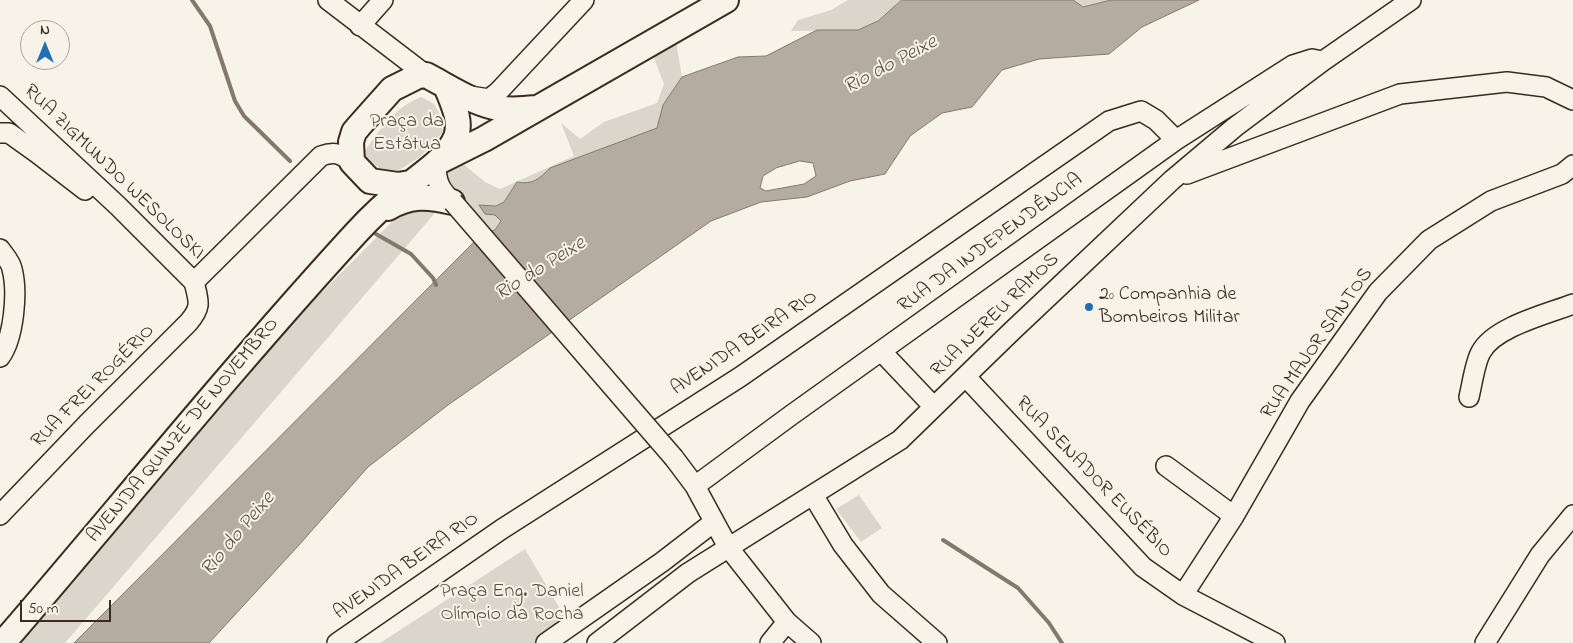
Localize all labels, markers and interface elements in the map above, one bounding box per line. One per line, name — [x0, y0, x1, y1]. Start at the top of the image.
north arrow — [20, 20, 70, 70]
text: N — [40, 20, 50, 41]
water label: Rio do Peixe — [840, 31, 942, 101]
street label: RUA ZIGMUNDO WESOLOSKI — [18, 80, 208, 266]
park label: Praça da Estátua — [370, 111, 444, 158]
street label: RUA DA INDEPENDÊNCIA — [894, 169, 1088, 319]
water label: Rio do Peixe — [491, 232, 591, 308]
street label: RUA NEREU RAMOS — [927, 249, 1065, 383]
street label: RUA MAJOR SANTOS — [1257, 264, 1379, 424]
place label: 2º Companhia de Bombeiros Militar — [1099, 284, 1240, 331]
street label: AVENIDA BEIRA RIO — [667, 286, 823, 402]
marker: 2º Companhia de Bombeiros Militar — [1083, 301, 1095, 313]
street label: AVENIDA QUINZE DE NOVEMBRO — [83, 314, 285, 548]
street label: RUA FREI ROGÉRIO — [27, 320, 161, 454]
street label: RUA SENADOR EUSÉBIO — [1010, 392, 1176, 564]
water label: Rio do Peixe — [196, 488, 282, 582]
street label: AVENIDA BEIRA RIO — [330, 508, 484, 626]
park label: Praça Eng. Daniel Olímpio da Rocha — [440, 581, 584, 628]
scale bar — [22, 590, 114, 622]
text: 50 m — [28, 598, 58, 620]

